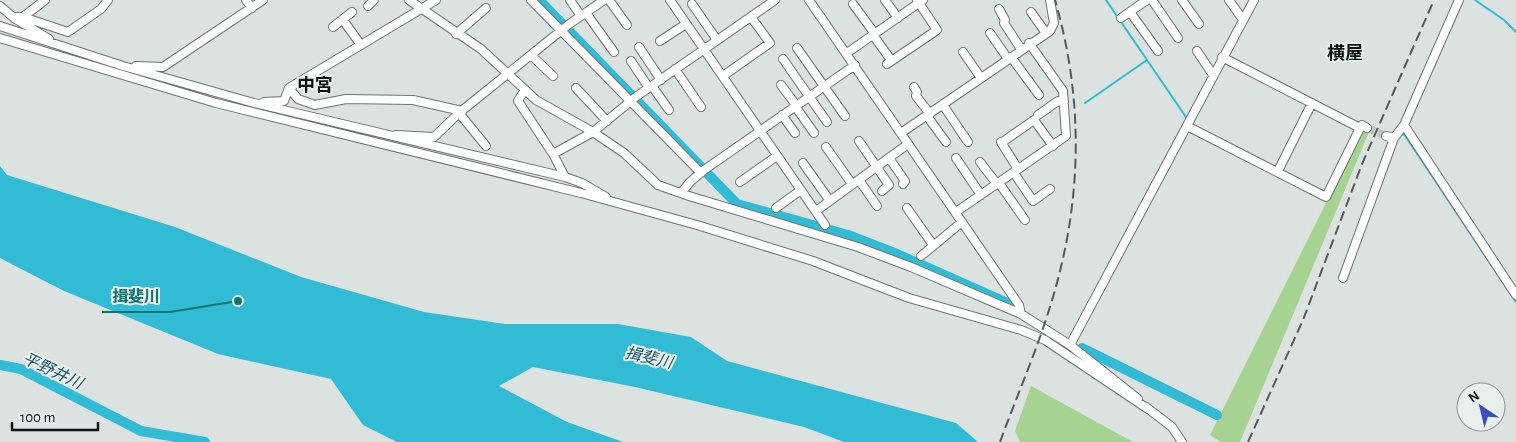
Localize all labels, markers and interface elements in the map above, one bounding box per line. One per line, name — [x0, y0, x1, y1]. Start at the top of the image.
district label: 横屋 — [1327, 43, 1363, 63]
district label: 中宮 — [297, 76, 333, 95]
callout: 揖斐川 — [102, 281, 170, 312]
text: 揖斐川 — [112, 288, 160, 305]
water label: 揖斐川 — [624, 344, 676, 372]
water label: 平野井川 — [20, 349, 87, 393]
north arrow — [1456, 382, 1506, 432]
text: N — [1466, 389, 1482, 406]
scale bar — [12, 400, 99, 432]
text: 100 m — [20, 410, 55, 425]

